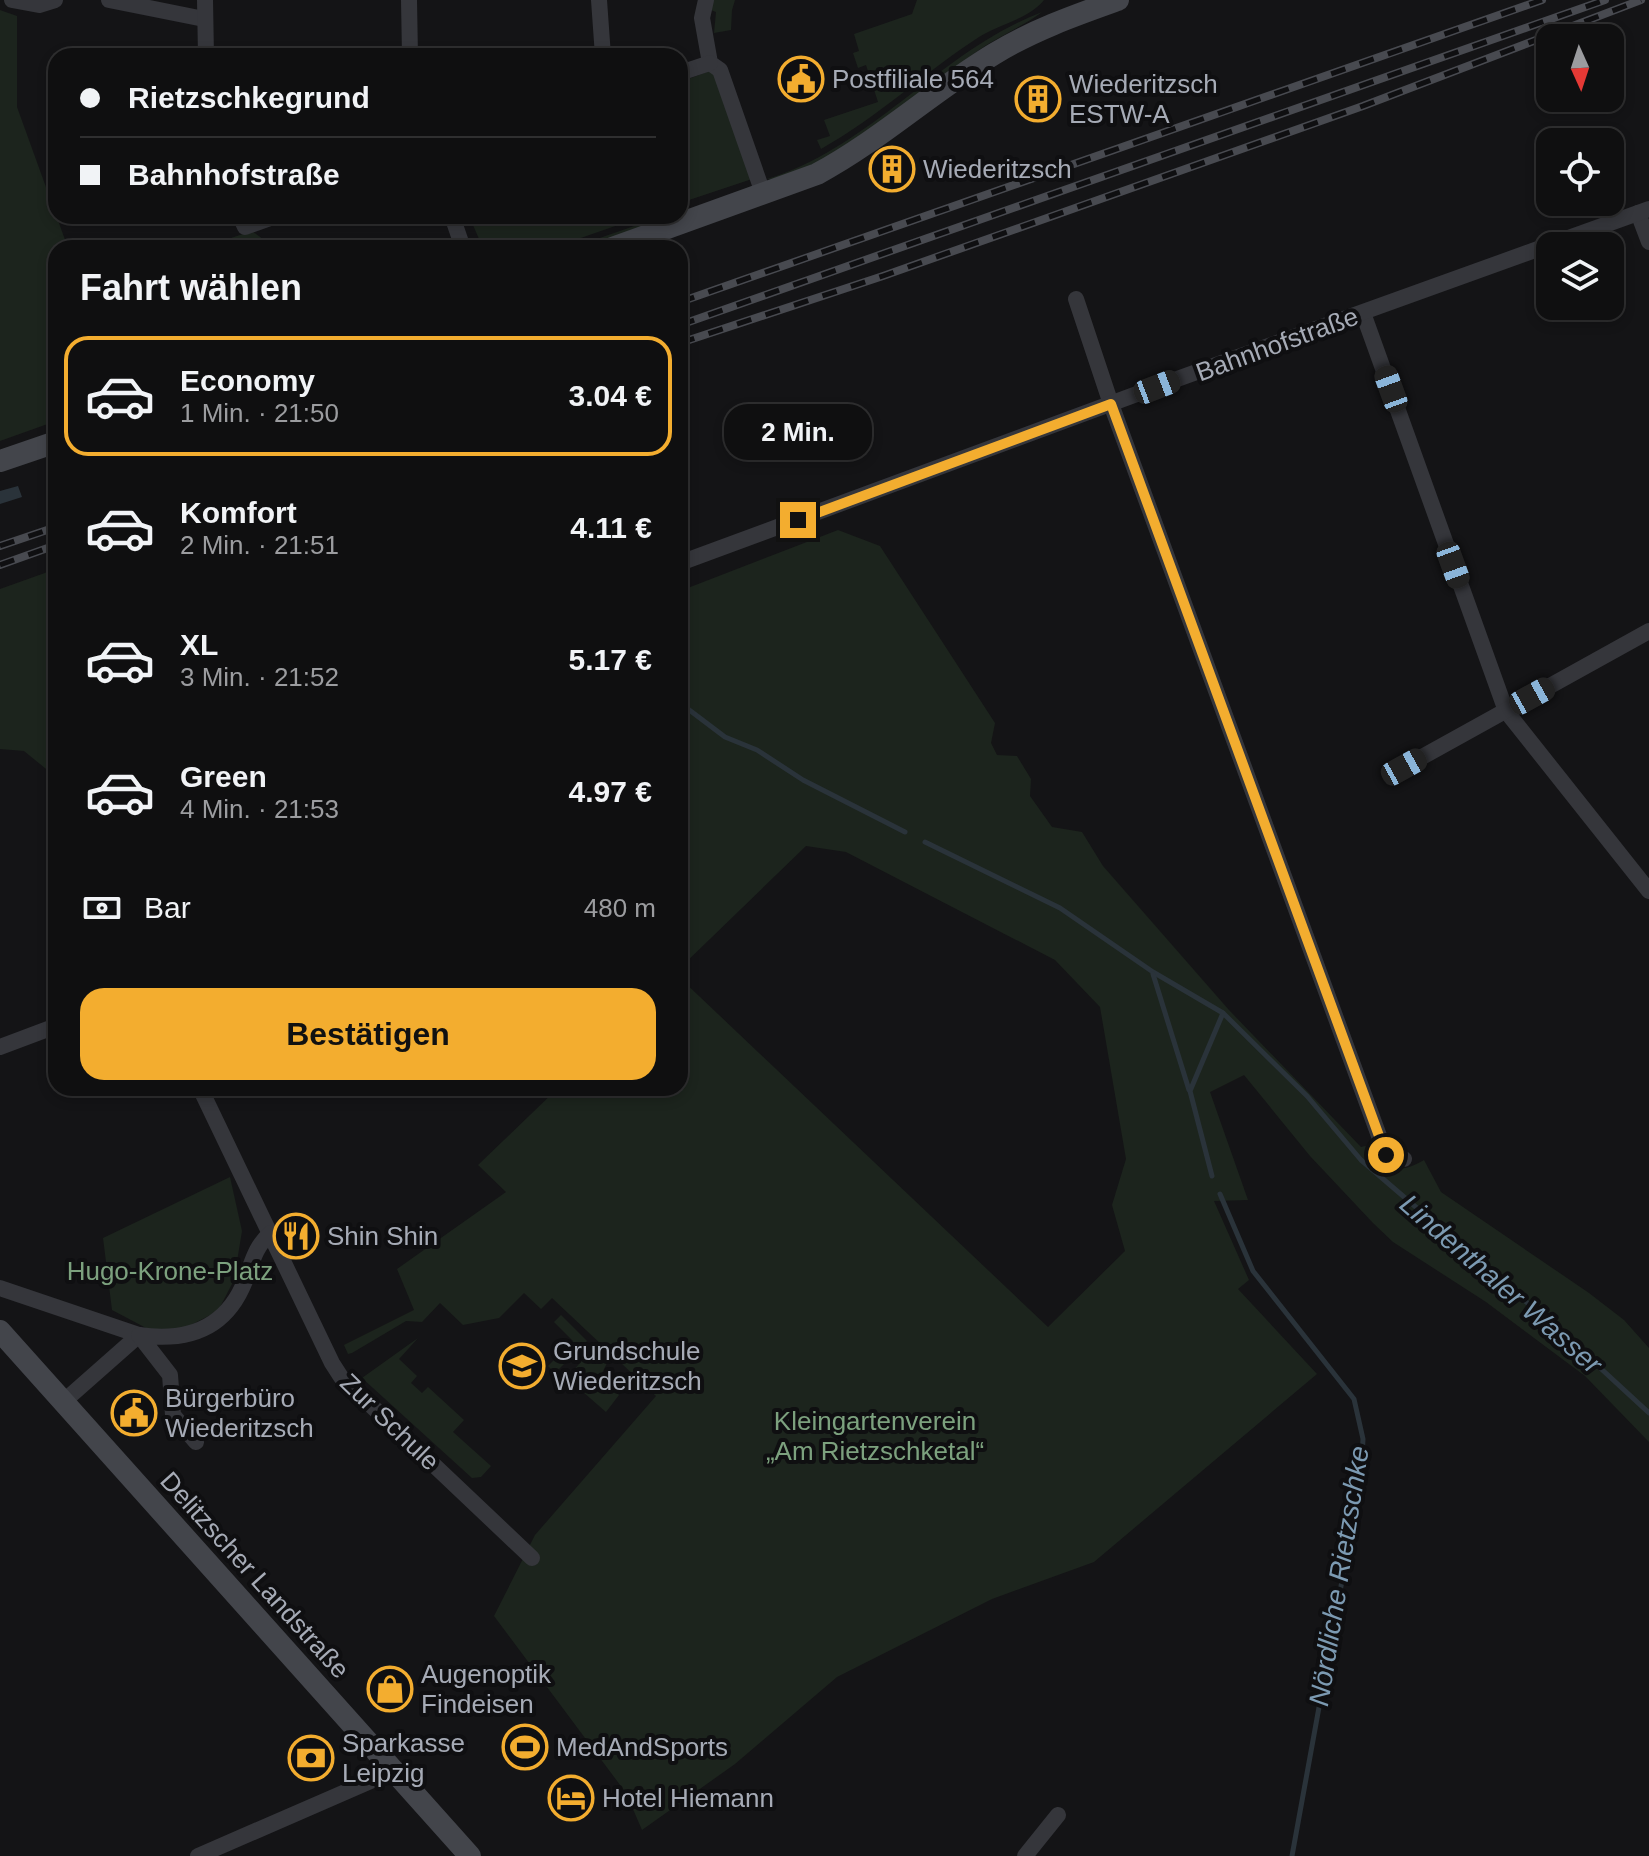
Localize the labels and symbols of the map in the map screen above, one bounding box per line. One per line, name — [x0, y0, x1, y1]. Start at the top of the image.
north arrow — [1536, 24, 1624, 112]
public building icon: Postfiliale 564 — [777, 55, 825, 103]
place label: Postfiliale 564 — [832, 64, 994, 94]
place label: Wiederitzsch ESTW-A — [1069, 69, 1218, 129]
building icon: Wiederitzsch ESTW-A — [1014, 75, 1062, 123]
building icon: Wiederitzsch — [868, 145, 916, 193]
place label: Wiederitzsch — [923, 154, 1072, 184]
street label: Bahnhofstraße — [1192, 301, 1362, 387]
car — [1372, 362, 1410, 416]
car — [1130, 367, 1184, 407]
callout: 2 Min. — [724, 404, 872, 460]
route end — [780, 502, 816, 538]
car — [1434, 538, 1472, 592]
car — [1505, 674, 1559, 718]
car — [1377, 745, 1431, 789]
route start — [1368, 1137, 1404, 1173]
water label: Lindenthaler Wasser — [1394, 1188, 1609, 1381]
restaurant icon: Shin Shin — [272, 1212, 320, 1260]
place label: Shin Shin — [327, 1221, 438, 1251]
park label: Hugo-Krone-Platz — [67, 1256, 273, 1286]
place label: Grundschule Wiederitzsch — [553, 1336, 702, 1396]
school or university icon: Grundschule Wiederitzsch — [498, 1342, 546, 1390]
street label: Zur Schule — [334, 1368, 446, 1476]
place label: Bürgerbüro Wiederitzsch — [165, 1383, 314, 1443]
public building icon: Bürgerbüro Wiederitzsch — [110, 1389, 158, 1437]
park label: Kleingartenverein „Am Rietzschketal“ — [766, 1406, 984, 1466]
water label: Nördliche Rietzschke — [1303, 1444, 1375, 1708]
street label: Delitzscher Landstraße — [154, 1466, 356, 1684]
place label: Augenoptik Findeisen — [421, 1659, 552, 1719]
shop icon: Augenoptik Findeisen — [366, 1665, 414, 1713]
sports icon: MedAndSports — [501, 1723, 549, 1771]
place label: Sparkasse Leipzig — [342, 1728, 465, 1788]
place label: MedAndSports — [556, 1732, 728, 1762]
bank icon: Sparkasse Leipzig — [287, 1734, 335, 1782]
hotel icon: Hotel Hiemann — [547, 1774, 595, 1822]
place label: Hotel Hiemann — [602, 1783, 774, 1813]

